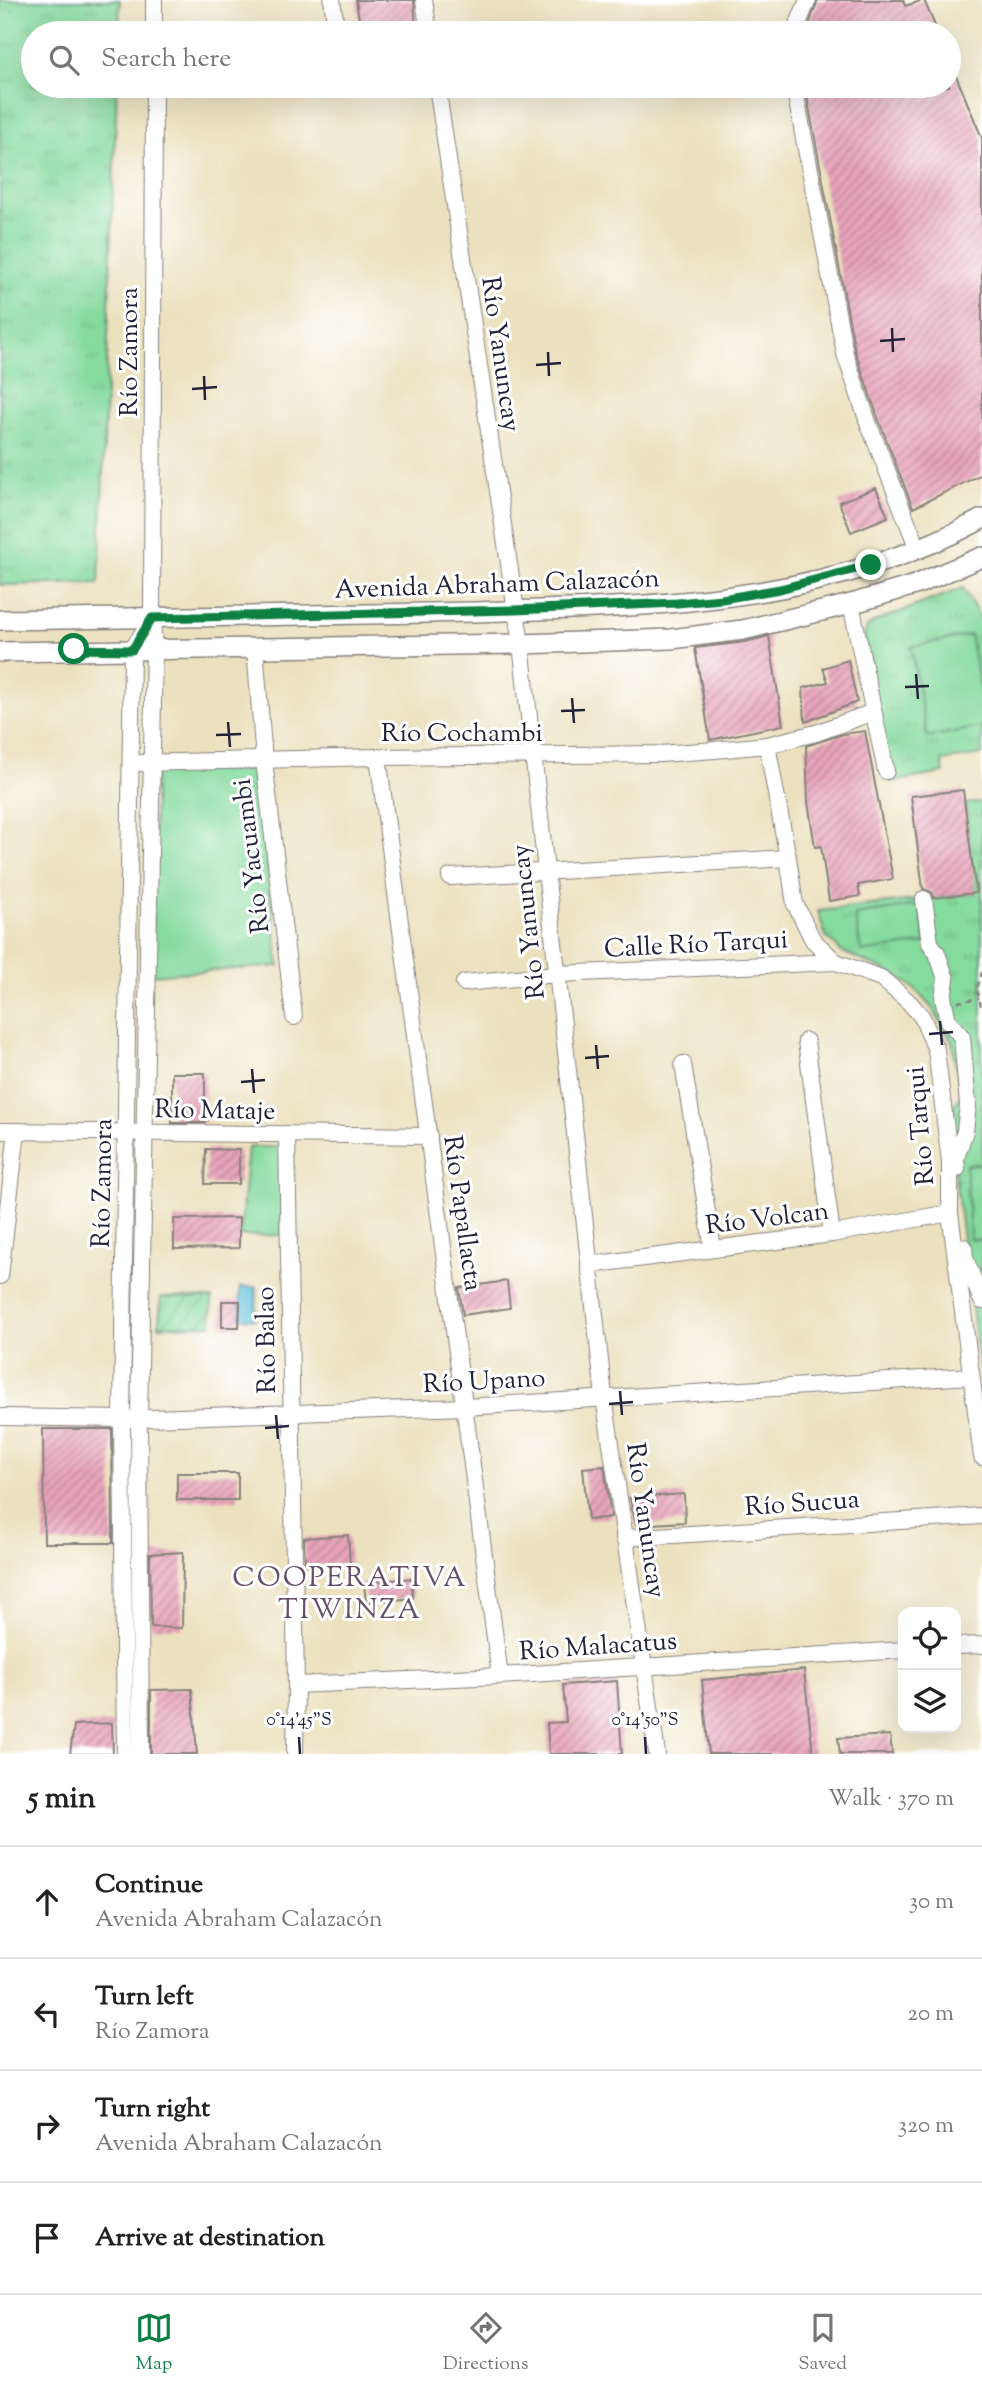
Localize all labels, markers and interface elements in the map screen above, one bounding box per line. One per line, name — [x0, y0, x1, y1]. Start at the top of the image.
search box — [21, 21, 961, 98]
icon: search — [45, 41, 83, 79]
text: Search here — [101, 41, 231, 78]
street label: Río Yanuncay — [470, 275, 529, 434]
street label: Río Zamora — [112, 287, 149, 417]
route end — [855, 549, 886, 580]
street label: Avenida Abraham Calazacón — [334, 561, 660, 610]
route start — [58, 633, 89, 664]
street label: Río Cochambi — [381, 716, 543, 753]
street label: Río Yacuambi — [225, 776, 280, 935]
street label: Río Yanuncay — [503, 842, 556, 1001]
street label: Calle Río Tarqui — [603, 922, 789, 969]
street label: Río Tarqui — [898, 1065, 945, 1187]
street label: Río Mataje — [154, 1092, 276, 1131]
street label: Río Zamora — [84, 1118, 123, 1248]
street label: Río Papallacta — [432, 1133, 491, 1294]
street label: Río Volcan — [703, 1194, 831, 1245]
street label: Río Balao — [248, 1286, 287, 1394]
street label: Río Upano — [422, 1361, 546, 1404]
street label: Río Yanuncay — [615, 1441, 674, 1600]
street label: Río Sucua — [744, 1482, 861, 1527]
district label: COOPERATIVA TIWINZA — [232, 1559, 468, 1631]
map controls — [898, 1607, 961, 1733]
button: locate — [898, 1607, 961, 1670]
street label: Río Malacatus — [518, 1624, 678, 1671]
button: layers — [898, 1670, 961, 1733]
text: 0°14'45"S — [266, 1708, 332, 1734]
text: 0°14'50"S — [611, 1708, 679, 1734]
text: 5 min — [28, 1778, 96, 1821]
text: Walk · 370 m — [828, 1783, 954, 1816]
text: Continue — [95, 1867, 203, 1904]
icon: ahead — [28, 1883, 66, 1921]
text: 30 m — [909, 1886, 954, 1919]
text: Avenida Abraham Calazacón — [95, 1904, 383, 1937]
text: Turn left — [95, 1979, 194, 2016]
icon: left — [28, 1995, 66, 2033]
text: 20 m — [907, 1998, 954, 2031]
text: Río Zamora — [95, 2016, 210, 2049]
text: Turn right — [95, 2091, 210, 2128]
icon: right — [28, 2107, 66, 2145]
text: 320 m — [898, 2110, 954, 2143]
text: Avenida Abraham Calazacón — [95, 2128, 383, 2161]
icon: arrive — [28, 2219, 66, 2257]
text: Arrive at destination — [95, 2220, 325, 2257]
tab: Map — [135, 2309, 173, 2378]
tab: Directions — [443, 2309, 528, 2378]
tab: Saved — [798, 2309, 847, 2378]

